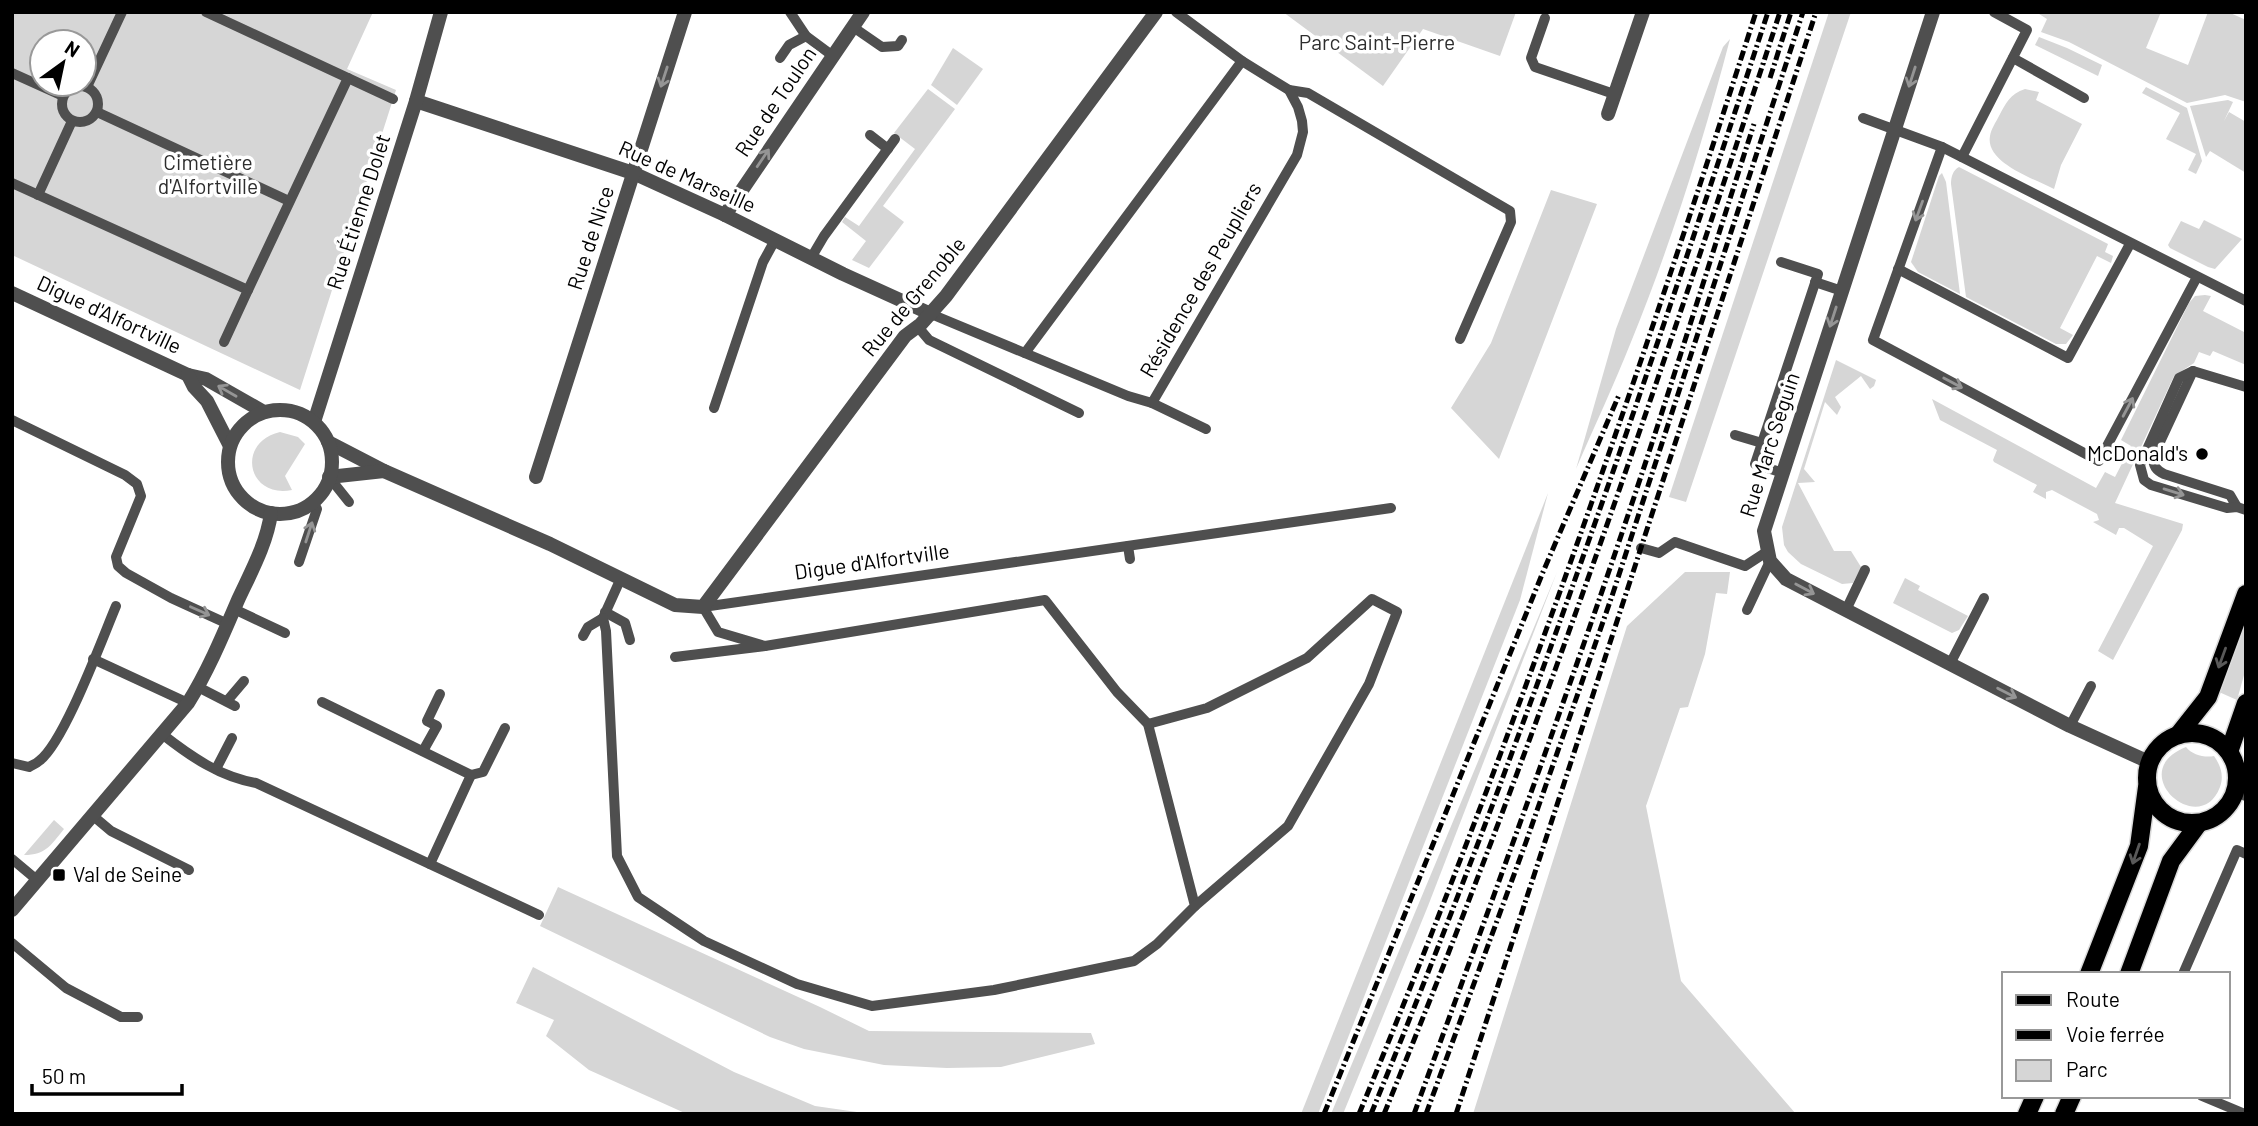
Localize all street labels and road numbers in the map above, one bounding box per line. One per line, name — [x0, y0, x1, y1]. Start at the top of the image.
street label: Rue de Toulon — [729, 41, 821, 161]
street label: Rue Étienne Dolet — [321, 131, 395, 293]
street label: Rue de Marseille — [615, 134, 760, 217]
street label: Résidence des Peupliers — [1134, 177, 1266, 381]
street label: Rue de Nice — [561, 182, 618, 293]
street label: Rue de Grenoble — [856, 231, 970, 361]
street label: Digue d'Alfortville — [33, 269, 186, 358]
street label: Rue Marc Seguin — [1733, 369, 1804, 520]
street label: Digue d'Alfortville — [793, 537, 951, 584]

